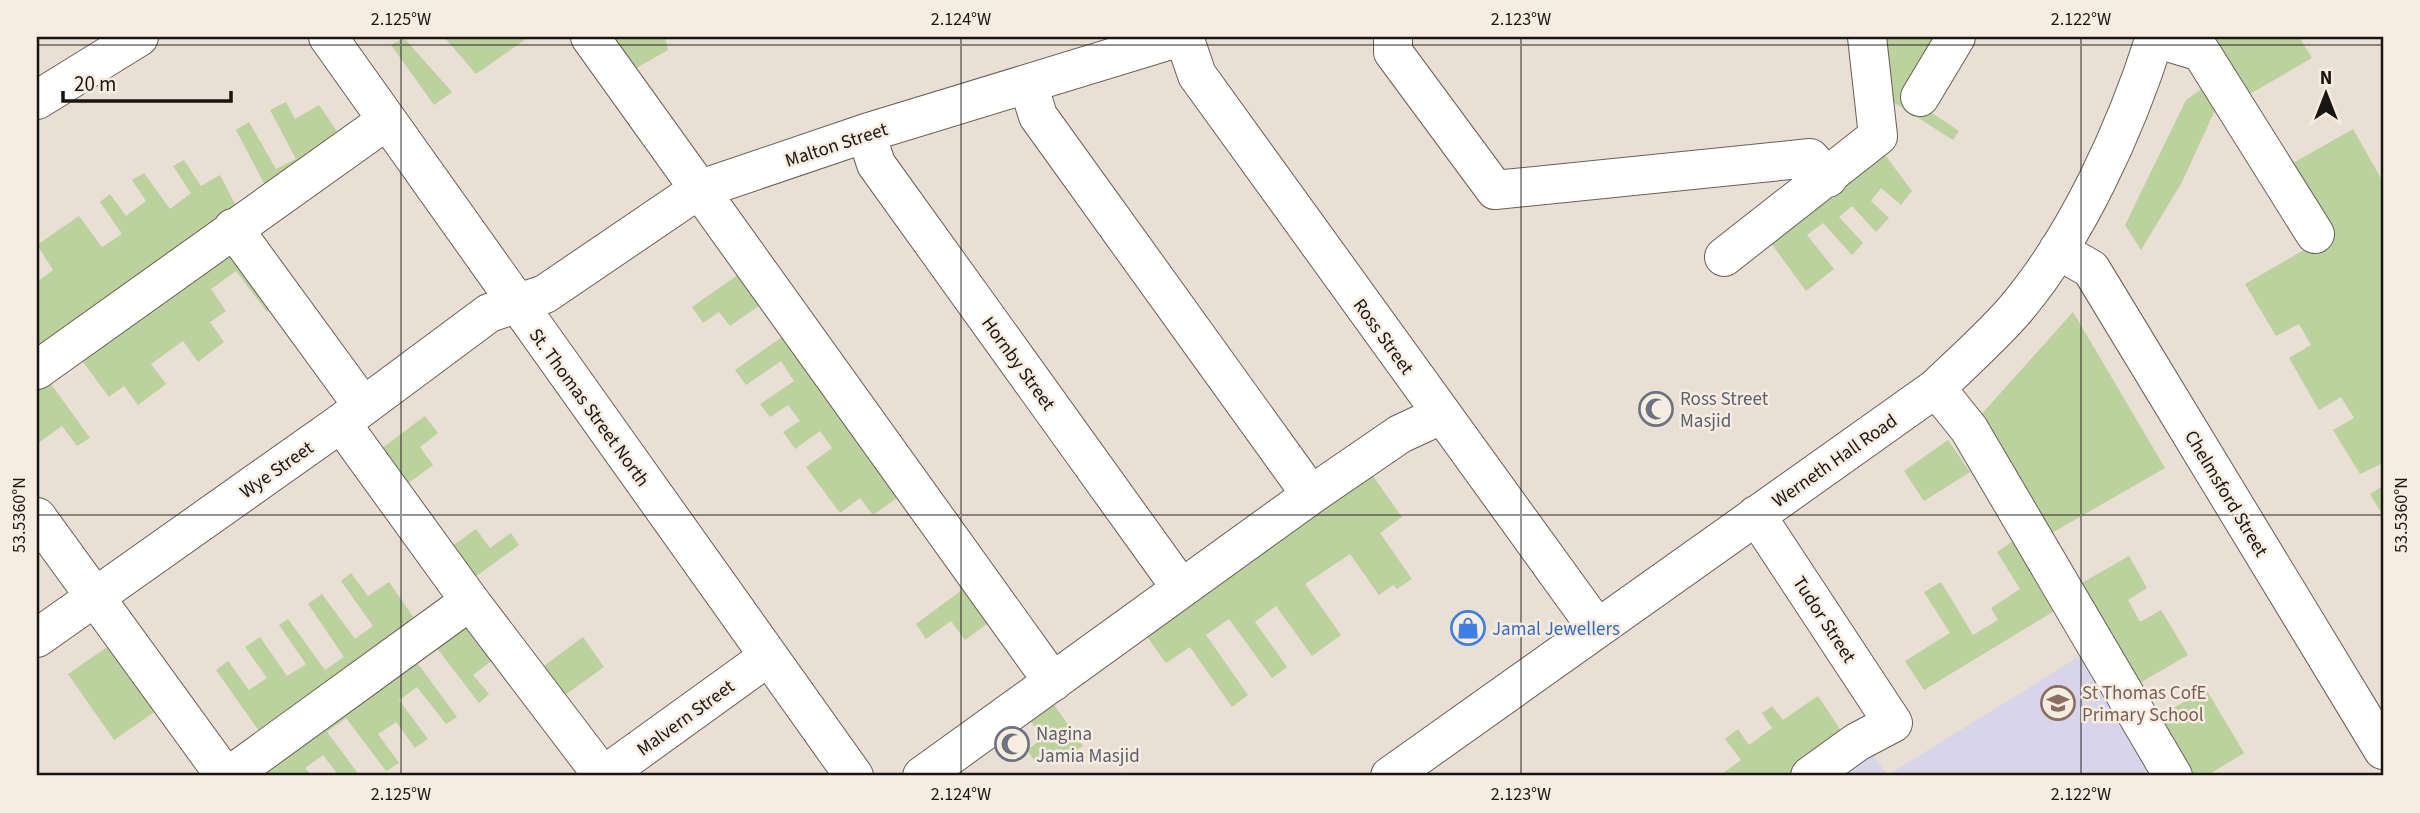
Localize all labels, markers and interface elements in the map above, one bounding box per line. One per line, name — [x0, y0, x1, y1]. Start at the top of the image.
text: 2.125°W — [371, 7, 431, 32]
text: 2.124°W — [931, 7, 991, 32]
text: 2.123°W — [1491, 7, 1551, 32]
text: 2.122°W — [2051, 7, 2111, 32]
scale bar — [63, 60, 231, 104]
north arrow — [2290, 60, 2360, 130]
text: N — [2320, 65, 2332, 92]
text: 20 m — [74, 69, 116, 99]
street label: Malton Street — [782, 116, 892, 175]
street label: Ross Street — [1346, 293, 1420, 381]
street label: Hornby Street — [974, 311, 1061, 417]
street label: St. Thomas Street North — [522, 323, 656, 493]
place label: Ross Street Masjid — [1680, 386, 1769, 435]
mosque icon: Ross Street Masjid — [1637, 390, 1675, 428]
street label: Werneth Hall Road — [1767, 408, 1903, 515]
street label: Chelmsford Street — [2177, 425, 2274, 563]
street label: Wye Street — [234, 435, 320, 506]
text: 53.5360°N — [7, 477, 32, 553]
text: 53.5360°N — [2389, 477, 2414, 553]
street label: Tudor Street — [1786, 571, 1862, 669]
shop icon: Jamal Jewellers — [1449, 609, 1487, 647]
place label: Jamal Jewellers — [1492, 616, 1620, 643]
street label: Malvern Street — [631, 673, 741, 763]
place label: St Thomas CofE Primary School — [2082, 680, 2207, 729]
school or university icon: St Thomas CofE Primary School — [2039, 684, 2077, 722]
place label: Nagina Jamia Masjid — [1036, 721, 1140, 770]
mosque icon: Nagina Jamia Masjid — [993, 725, 1031, 763]
text: 2.125°W — [371, 782, 431, 807]
text: 2.124°W — [931, 782, 991, 807]
text: 2.123°W — [1491, 782, 1551, 807]
text: 2.122°W — [2051, 782, 2111, 807]

